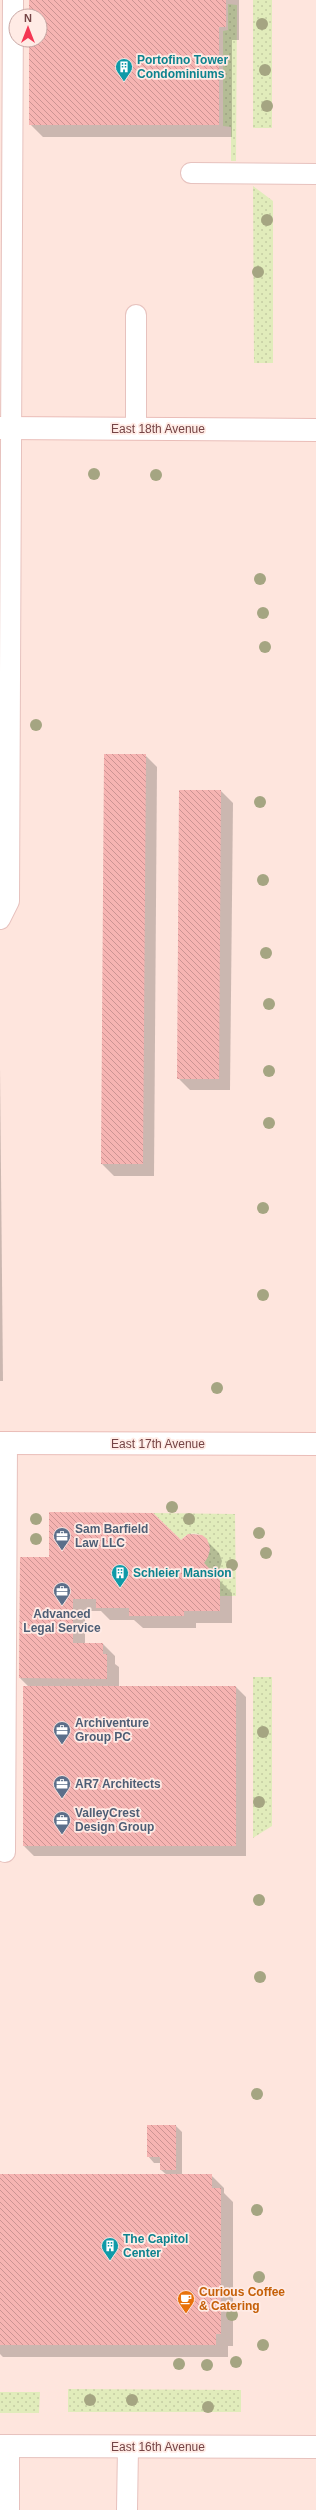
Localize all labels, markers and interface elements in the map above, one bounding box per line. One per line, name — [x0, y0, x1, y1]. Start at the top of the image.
north arrow — [8, 8, 48, 48]
text: N — [24, 12, 32, 24]
place label: Portofino Tower Condominiums — [137, 53, 228, 81]
building icon: Portofino Tower Condominiums — [114, 57, 134, 82]
street label: East 18th Avenue — [111, 422, 205, 436]
street label: East 17th Avenue — [111, 1437, 205, 1451]
place label: Sam Barfield Law LLC — [75, 1522, 148, 1550]
office icon: Sam Barfield Law LLC — [52, 1526, 72, 1551]
building icon: Schleier Mansion — [110, 1563, 130, 1588]
place label: Schleier Mansion — [133, 1566, 232, 1580]
office icon: Advanced Legal Service — [52, 1581, 72, 1606]
place label: Advanced Legal Service — [23, 1607, 101, 1635]
place label: Archiventure Group PC — [75, 1716, 149, 1744]
office icon: Archiventure Group PC — [52, 1720, 72, 1745]
office icon: AR7 Architects — [52, 1774, 72, 1799]
place label: AR7 Architects — [75, 1777, 161, 1791]
place label: ValleyCrest Design Group — [75, 1806, 154, 1834]
office icon: ValleyCrest Design Group — [52, 1810, 72, 1835]
place label: The Capitol Center — [123, 2232, 188, 2260]
building icon: The Capitol Center — [100, 2236, 120, 2261]
place label: Curious Coffee & Catering — [199, 2285, 285, 2313]
cafe icon: Curious Coffee & Catering — [176, 2289, 196, 2314]
street label: East 16th Avenue — [111, 2440, 205, 2454]

